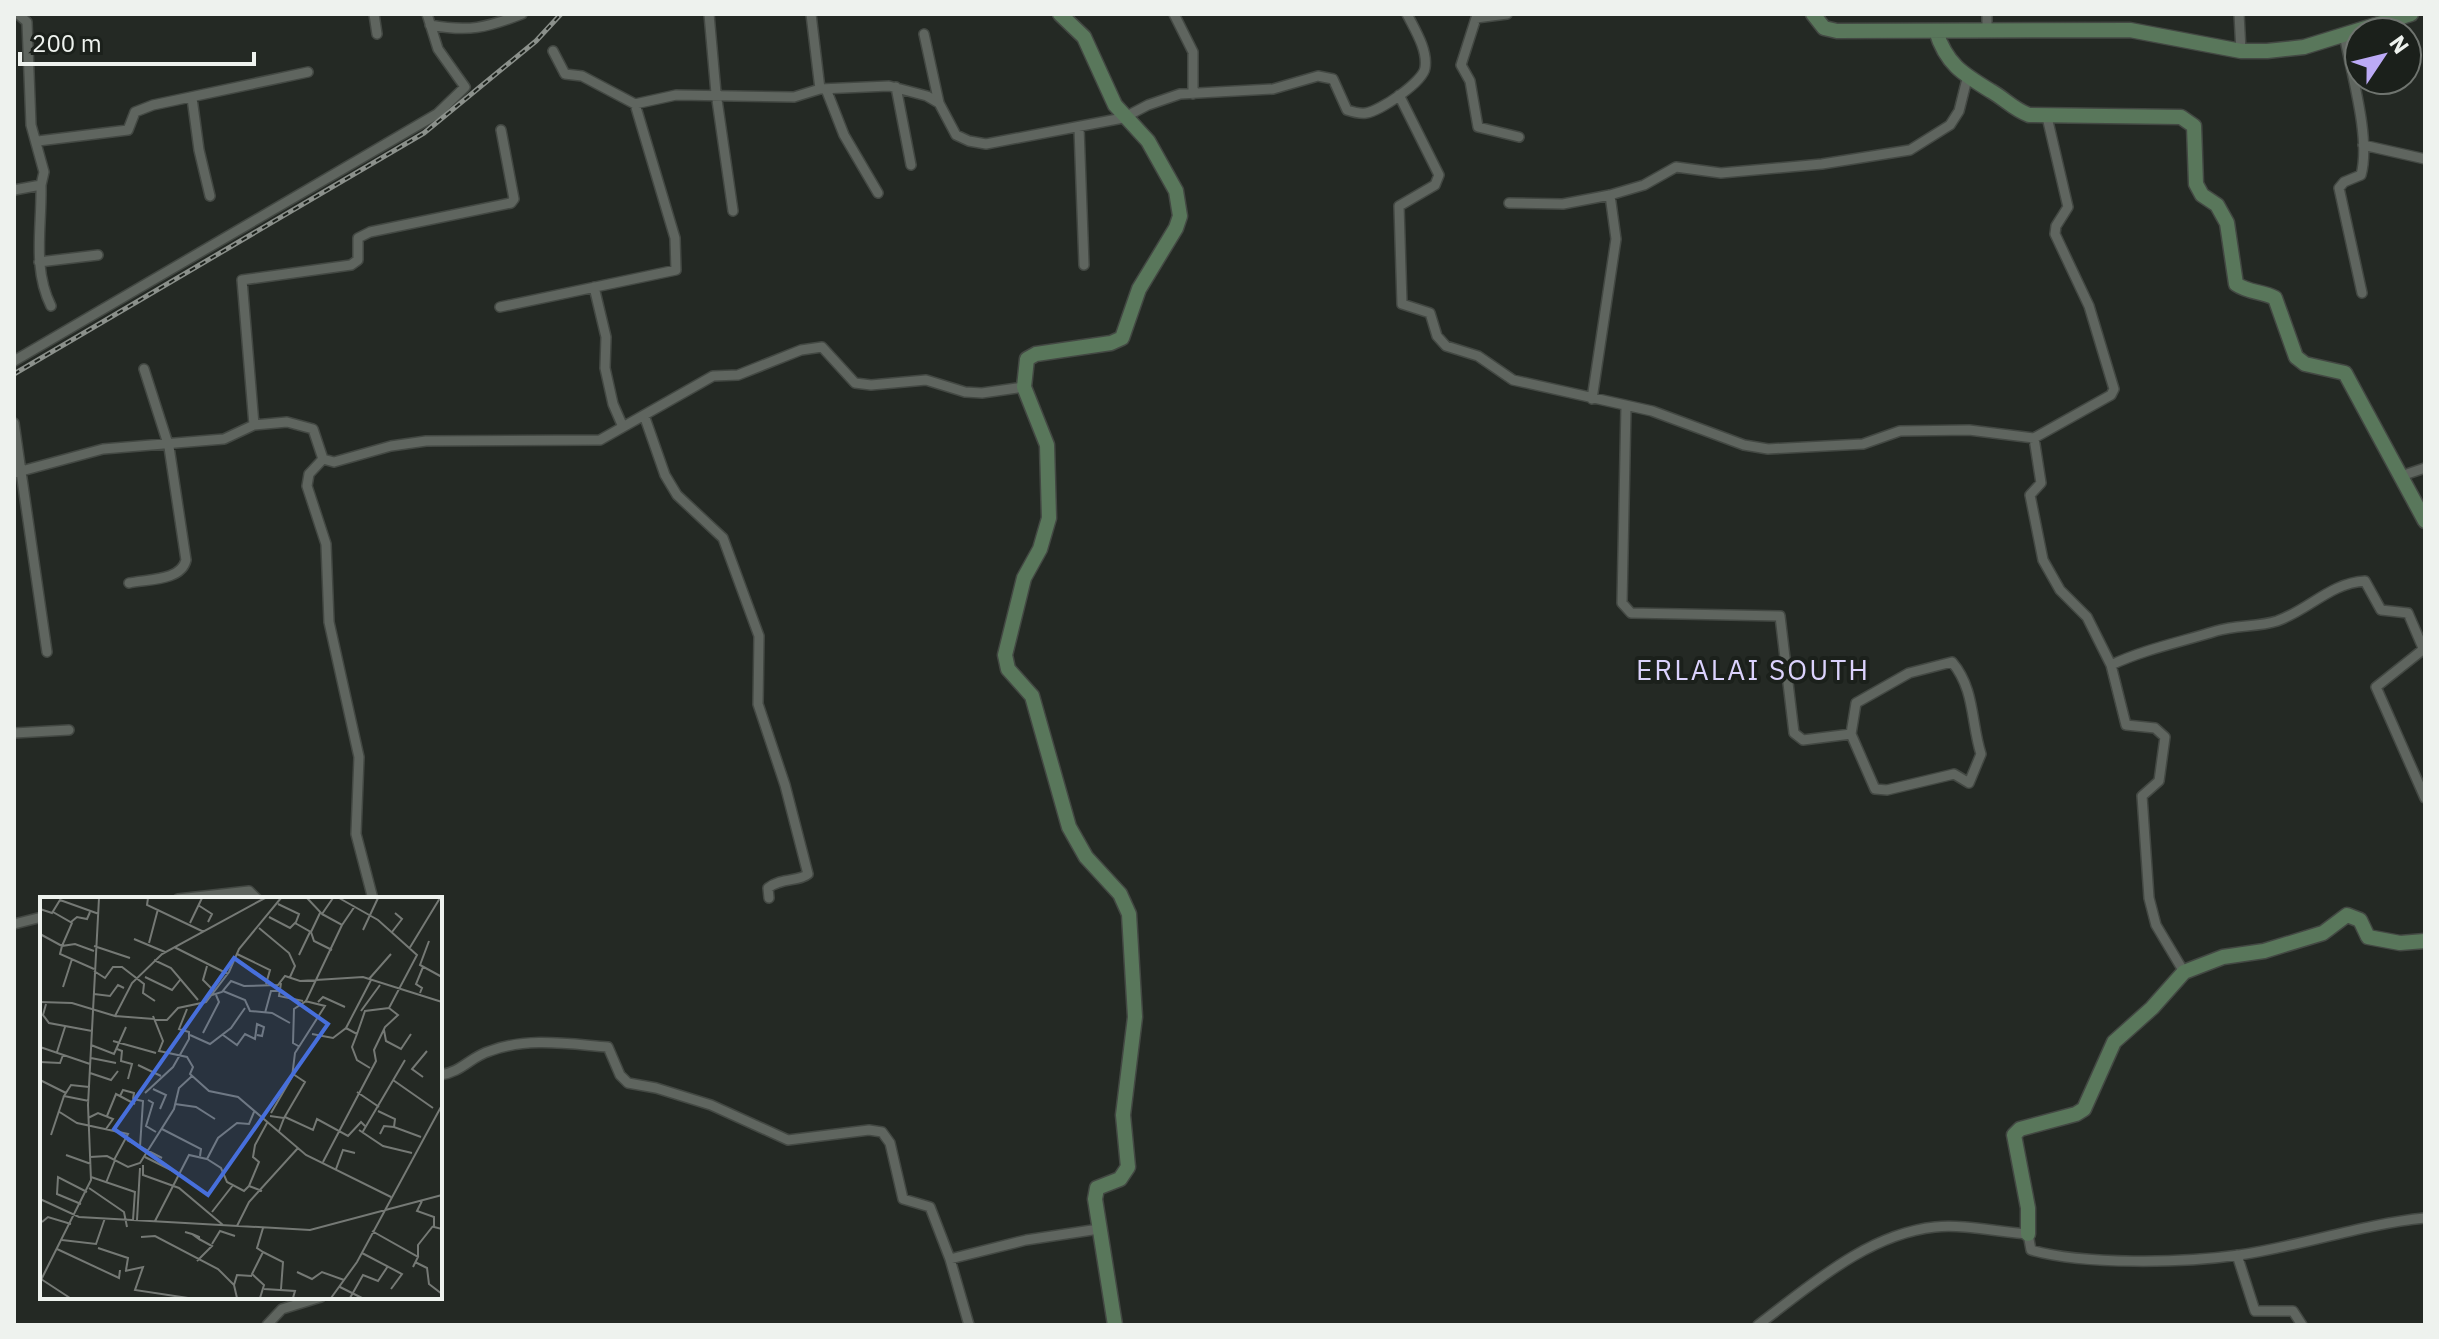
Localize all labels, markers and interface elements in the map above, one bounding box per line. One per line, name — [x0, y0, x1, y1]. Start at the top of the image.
scale bar — [20, 16, 254, 66]
north arrow — [2343, 16, 2423, 96]
text: 200 m — [32, 27, 102, 59]
text: N — [2383, 29, 2416, 59]
district label: ERLALAI SOUTH — [1636, 651, 1870, 688]
inset map — [40, 897, 442, 1299]

